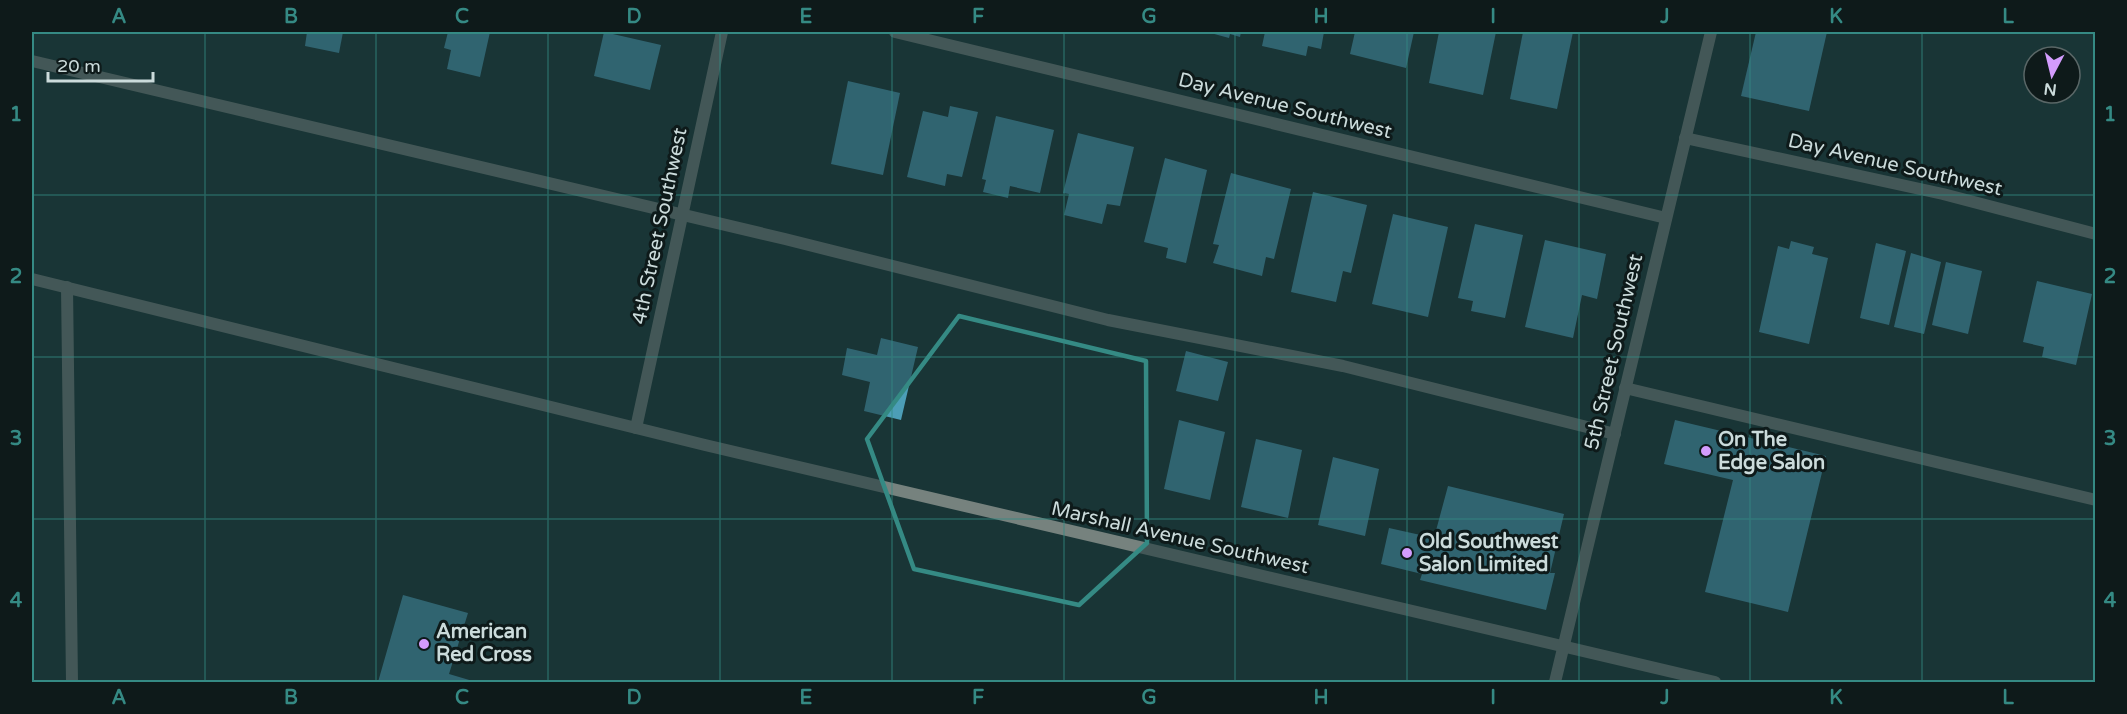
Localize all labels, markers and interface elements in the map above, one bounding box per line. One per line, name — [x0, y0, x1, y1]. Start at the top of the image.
text: A — [112, 5, 127, 29]
text: B — [284, 5, 298, 29]
text: C — [455, 5, 469, 29]
text: D — [626, 5, 642, 29]
text: E — [800, 5, 813, 29]
text: F — [972, 5, 984, 29]
text: G — [1141, 5, 1157, 29]
text: H — [1313, 5, 1329, 29]
text: I — [1490, 5, 1496, 29]
text: J — [1659, 5, 1670, 29]
text: K — [1829, 5, 1843, 29]
text: L — [2002, 5, 2014, 29]
scale bar — [48, 45, 153, 83]
north arrow — [2022, 45, 2082, 105]
text: 20 m — [57, 55, 101, 77]
street label: Day Avenue Southwest — [1176, 68, 1395, 144]
text: N — [2043, 78, 2058, 100]
text: 1 — [10, 103, 22, 127]
text: 1 — [2104, 103, 2116, 127]
street label: 4th Street Southwest — [627, 125, 693, 327]
street label: Day Avenue Southwest — [1786, 129, 2005, 201]
street label: 5th Street Southwest — [1580, 251, 1648, 452]
text: 2 — [10, 265, 22, 289]
text: 2 — [2104, 265, 2116, 289]
text: 3 — [10, 427, 22, 451]
text: 3 — [2104, 427, 2116, 451]
place label: On The Edge Salon — [1718, 428, 1825, 475]
marker: On The Edge Salon — [1699, 444, 1713, 458]
street label: Marshall Avenue Southwest — [1049, 497, 1311, 579]
place label: Old Southwest Salon Limited — [1419, 530, 1559, 577]
marker: Old Southwest Salon Limited — [1400, 546, 1414, 560]
text: 4 — [10, 589, 23, 613]
text: 4 — [2104, 589, 2117, 613]
place label: American Red Cross — [436, 620, 532, 667]
marker: American Red Cross — [417, 637, 431, 651]
text: A — [112, 686, 127, 710]
text: B — [284, 686, 298, 710]
text: C — [455, 686, 469, 710]
text: D — [626, 686, 642, 710]
text: E — [800, 686, 813, 710]
text: F — [972, 686, 984, 710]
text: G — [1141, 686, 1157, 710]
text: H — [1313, 686, 1329, 710]
text: I — [1490, 686, 1496, 710]
text: J — [1659, 686, 1670, 710]
text: K — [1829, 686, 1843, 710]
text: L — [2002, 686, 2014, 710]

